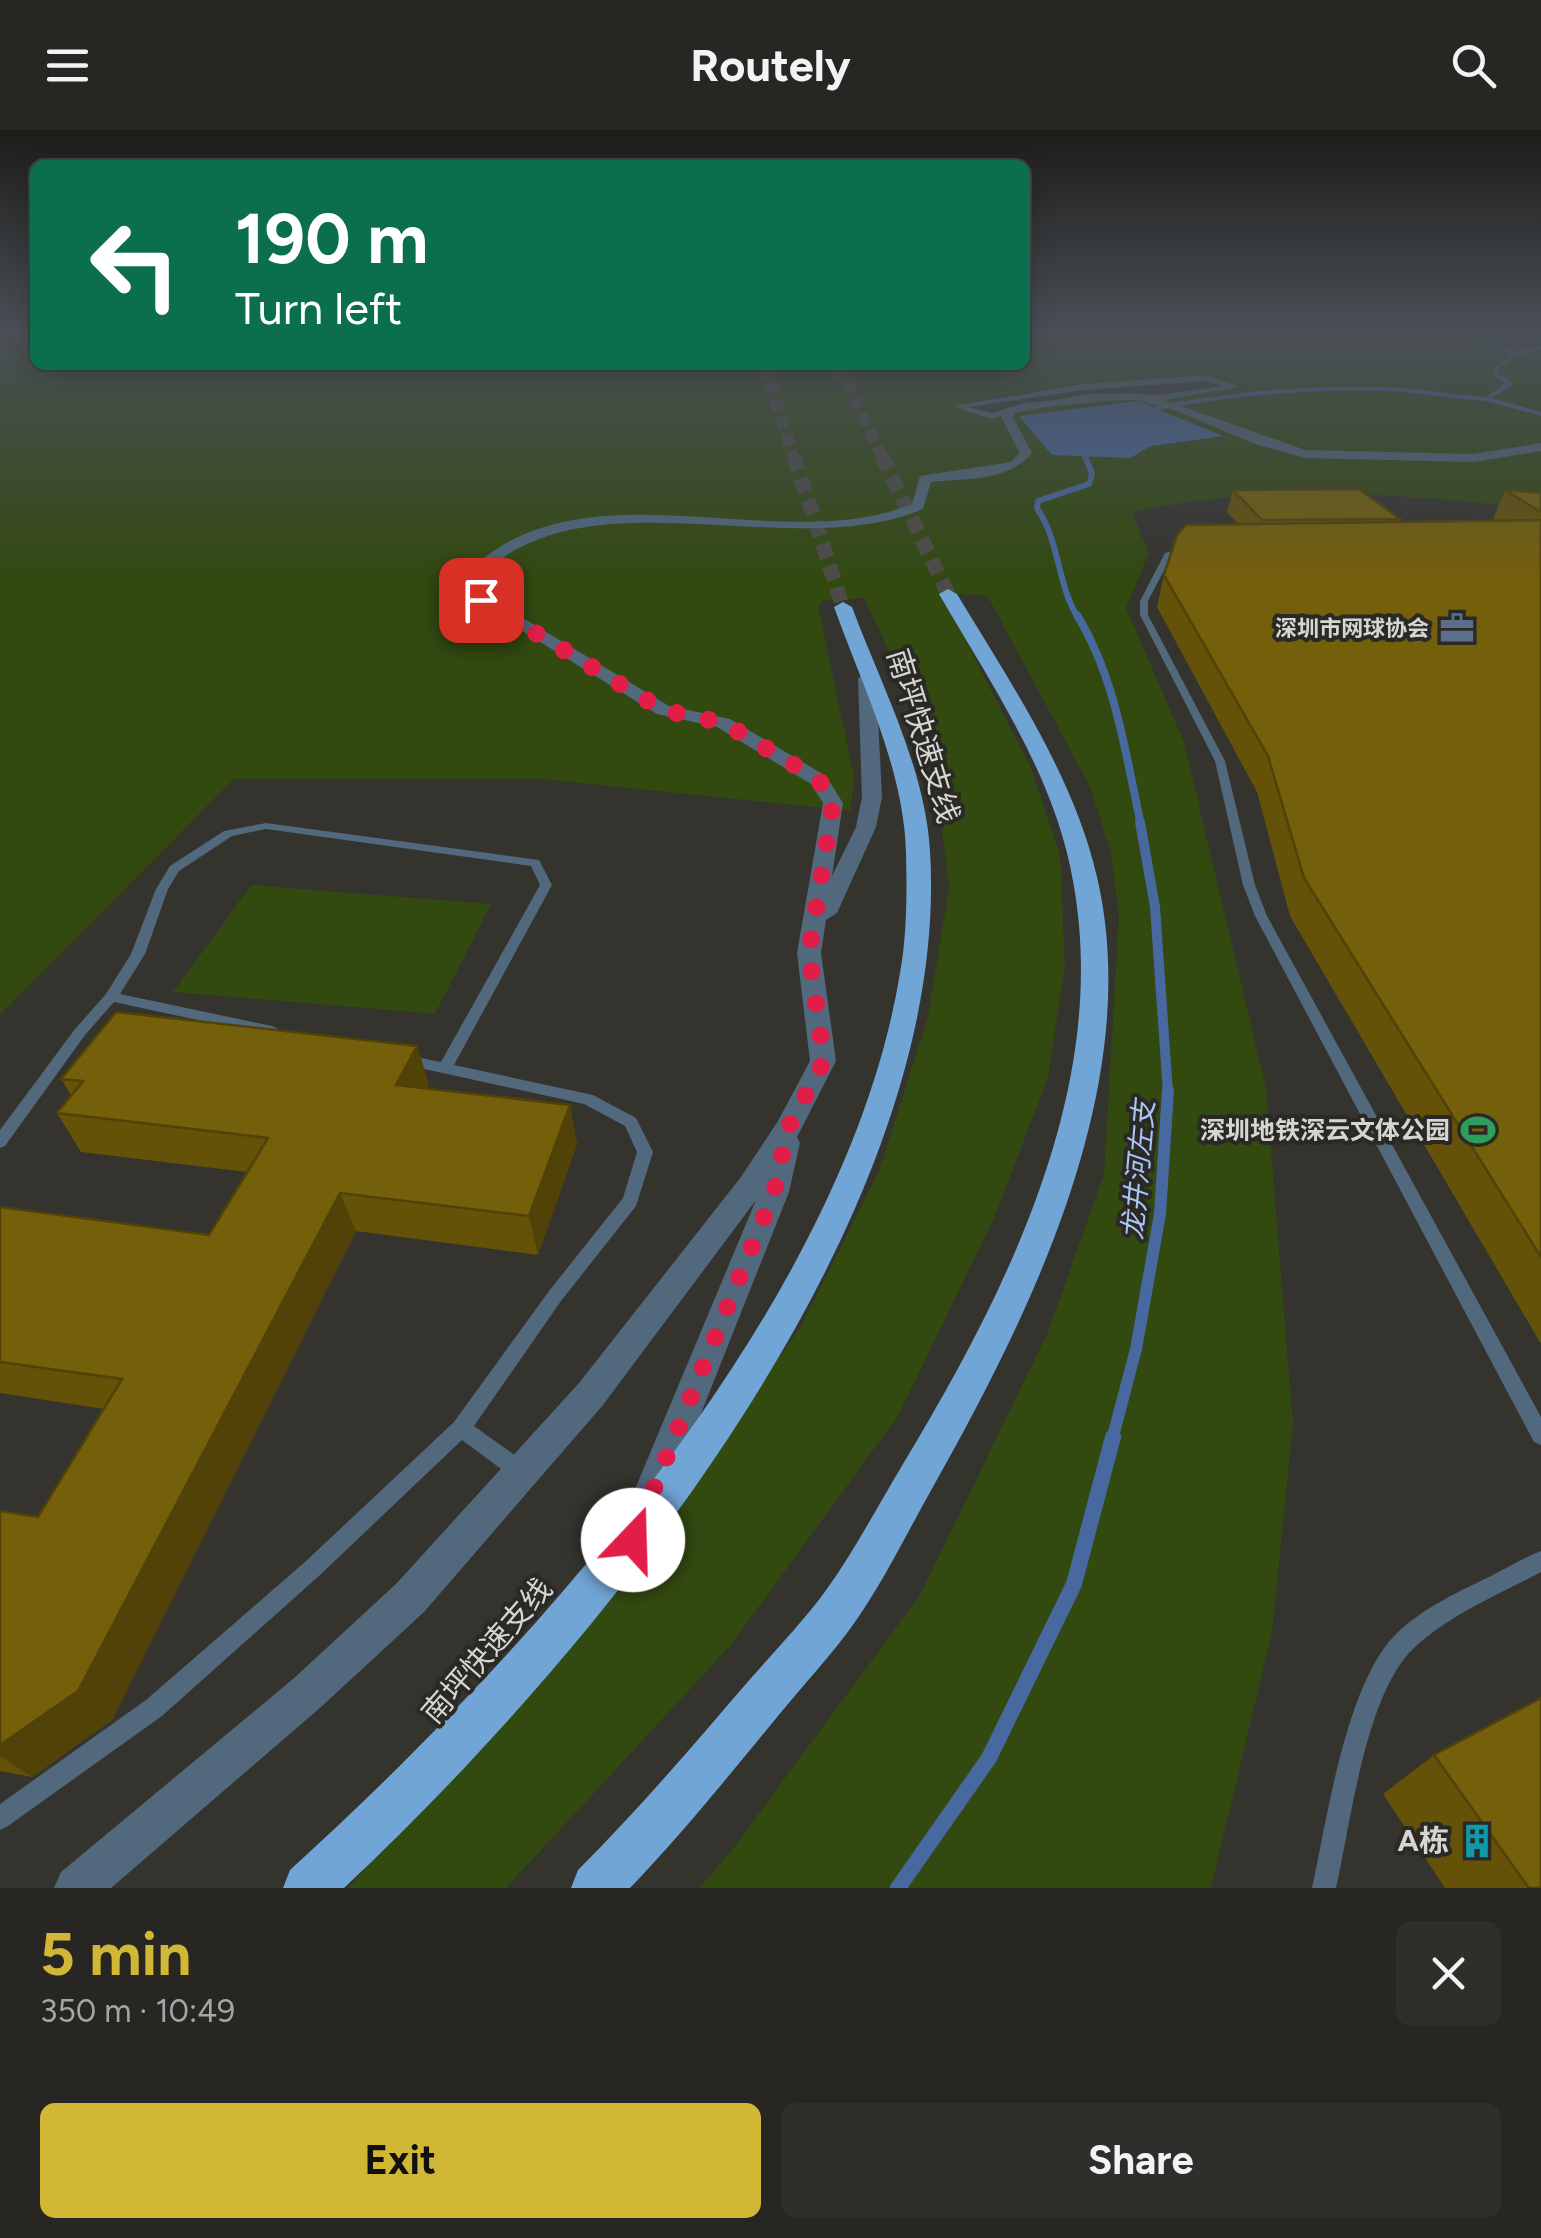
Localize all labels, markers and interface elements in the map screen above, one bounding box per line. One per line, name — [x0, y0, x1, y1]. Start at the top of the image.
icon: menu — [40, 38, 95, 93]
text: Routely — [690, 38, 851, 92]
icon: search — [1446, 38, 1501, 93]
text: 190 m — [235, 196, 428, 281]
icon: left — [70, 200, 200, 330]
text: Turn left — [235, 281, 402, 335]
pin — [439, 558, 524, 643]
icon: arrive — [454, 573, 509, 628]
office icon: 深圳市网球协会 — [1438, 609, 1476, 647]
place label: 深圳市网球协会 — [1275, 615, 1429, 642]
street label: 南坪快速支线 — [879, 644, 967, 827]
water label: 龙井河左支 — [1115, 1096, 1161, 1241]
sports icon: 深圳地铁深云文体公园 — [1459, 1111, 1497, 1149]
place label: 深圳地铁深云文体公园 — [1200, 1115, 1450, 1145]
position arrow — [581, 1488, 685, 1592]
street label: 南坪快速支线 — [414, 1571, 560, 1731]
place label: A栋 — [1398, 1822, 1449, 1859]
building icon: A栋 — [1458, 1822, 1496, 1860]
text: 5 min — [40, 1918, 191, 1990]
button: close — [1396, 1921, 1501, 2026]
text: 350 m · 10:49 — [40, 1992, 235, 2030]
button: Exit — [40, 2103, 761, 2218]
button: Share — [781, 2103, 1501, 2218]

